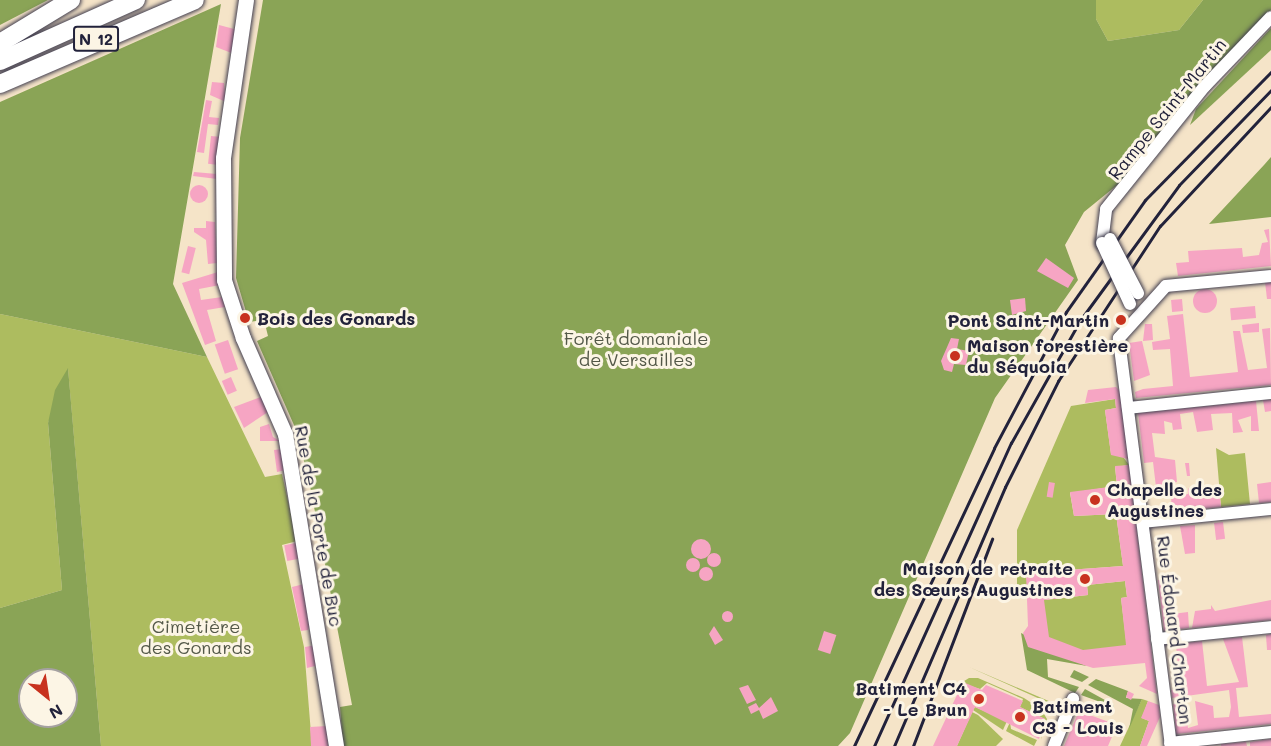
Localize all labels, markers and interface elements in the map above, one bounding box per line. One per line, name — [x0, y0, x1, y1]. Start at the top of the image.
road number: N 12 — [72, 26, 120, 52]
street label: Rampe Saint-Martin — [1103, 34, 1231, 184]
place label: Bois des Gonards — [257, 307, 415, 329]
place label: Pont Saint-Martin — [947, 309, 1109, 331]
marker: Bois des Gonards — [238, 311, 252, 325]
marker: Pont Saint-Martin — [1114, 313, 1128, 327]
park label: Forêt domaniale de Versailles — [564, 328, 708, 370]
place label: Maison forestière du Séquoia — [967, 335, 1128, 378]
marker: Maison forestière du Séquoia — [948, 349, 962, 363]
street label: Rue de la Porte de Buc — [291, 424, 347, 628]
place label: Chapelle des Augustines — [1107, 479, 1222, 522]
marker: Chapelle des Augustines — [1088, 493, 1102, 507]
street label: Rue Édouard Charton — [1153, 535, 1197, 725]
place label: Maison de retraite des Sœurs Augustines — [874, 558, 1073, 600]
marker: Maison de retraite des Sœurs Augustines — [1078, 572, 1092, 586]
park label: Cimetière des Gonards — [140, 616, 252, 658]
north arrow — [18, 668, 78, 728]
place label: Batiment C4 - Le Brun — [855, 678, 967, 720]
marker: Batiment C4 - Le Brun — [972, 692, 986, 706]
place label: Batiment C3 - Louis — [1032, 696, 1124, 738]
text: N — [46, 700, 67, 724]
marker: Batiment C3 - Louis — [1013, 710, 1027, 724]

